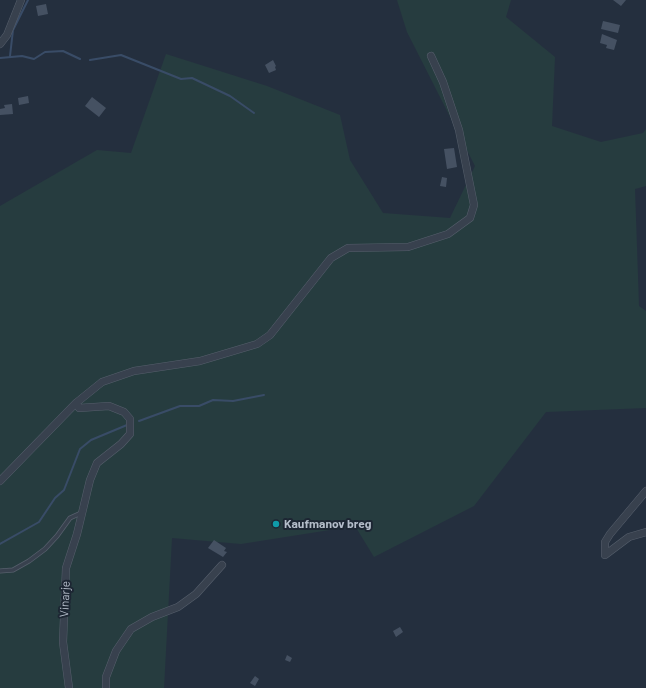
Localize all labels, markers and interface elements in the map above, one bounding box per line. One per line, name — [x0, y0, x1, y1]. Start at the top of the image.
place label: Kaufmanov breg — [284, 517, 371, 531]
marker: Kaufmanov breg — [271, 519, 281, 529]
street label: Vinarje — [57, 580, 73, 618]

